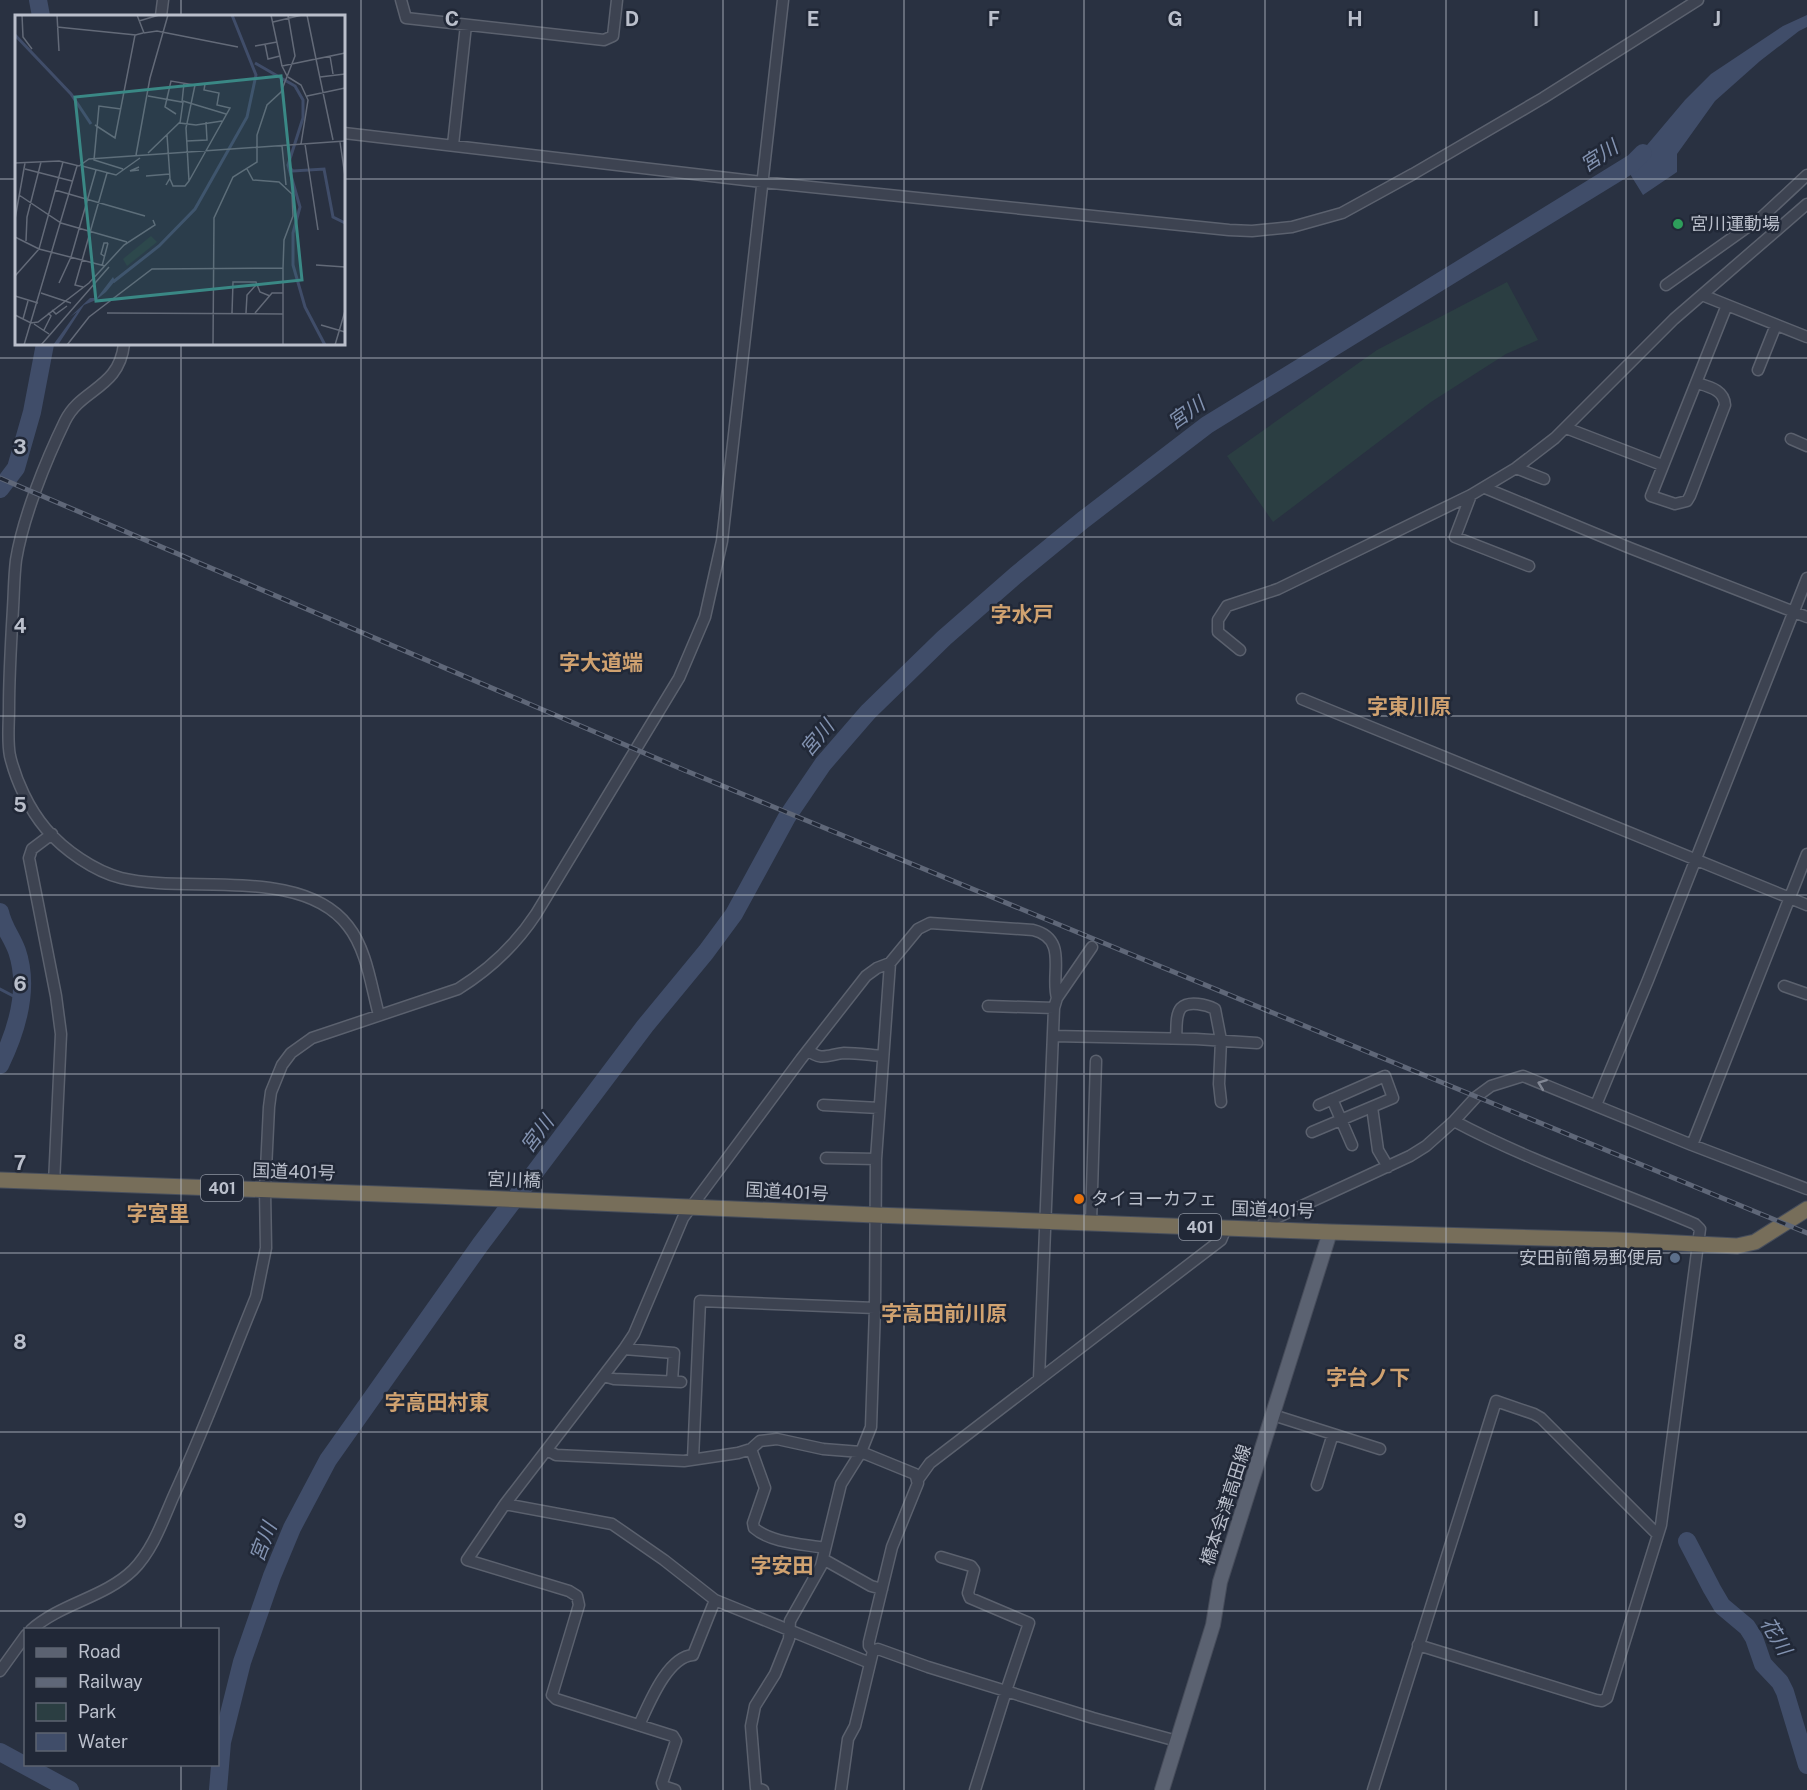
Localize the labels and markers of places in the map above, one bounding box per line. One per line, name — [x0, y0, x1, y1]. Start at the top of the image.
place label: 宮川運動場 — [1690, 213, 1780, 234]
marker: 宮川運動場 — [1671, 217, 1685, 231]
place label: タイヨーカフェ — [1091, 1188, 1217, 1209]
marker: タイヨーカフェ — [1072, 1192, 1086, 1206]
place label: 安田前簡易郵便局 — [1519, 1247, 1663, 1268]
marker: 安田前簡易郵便局 — [1668, 1251, 1682, 1265]

